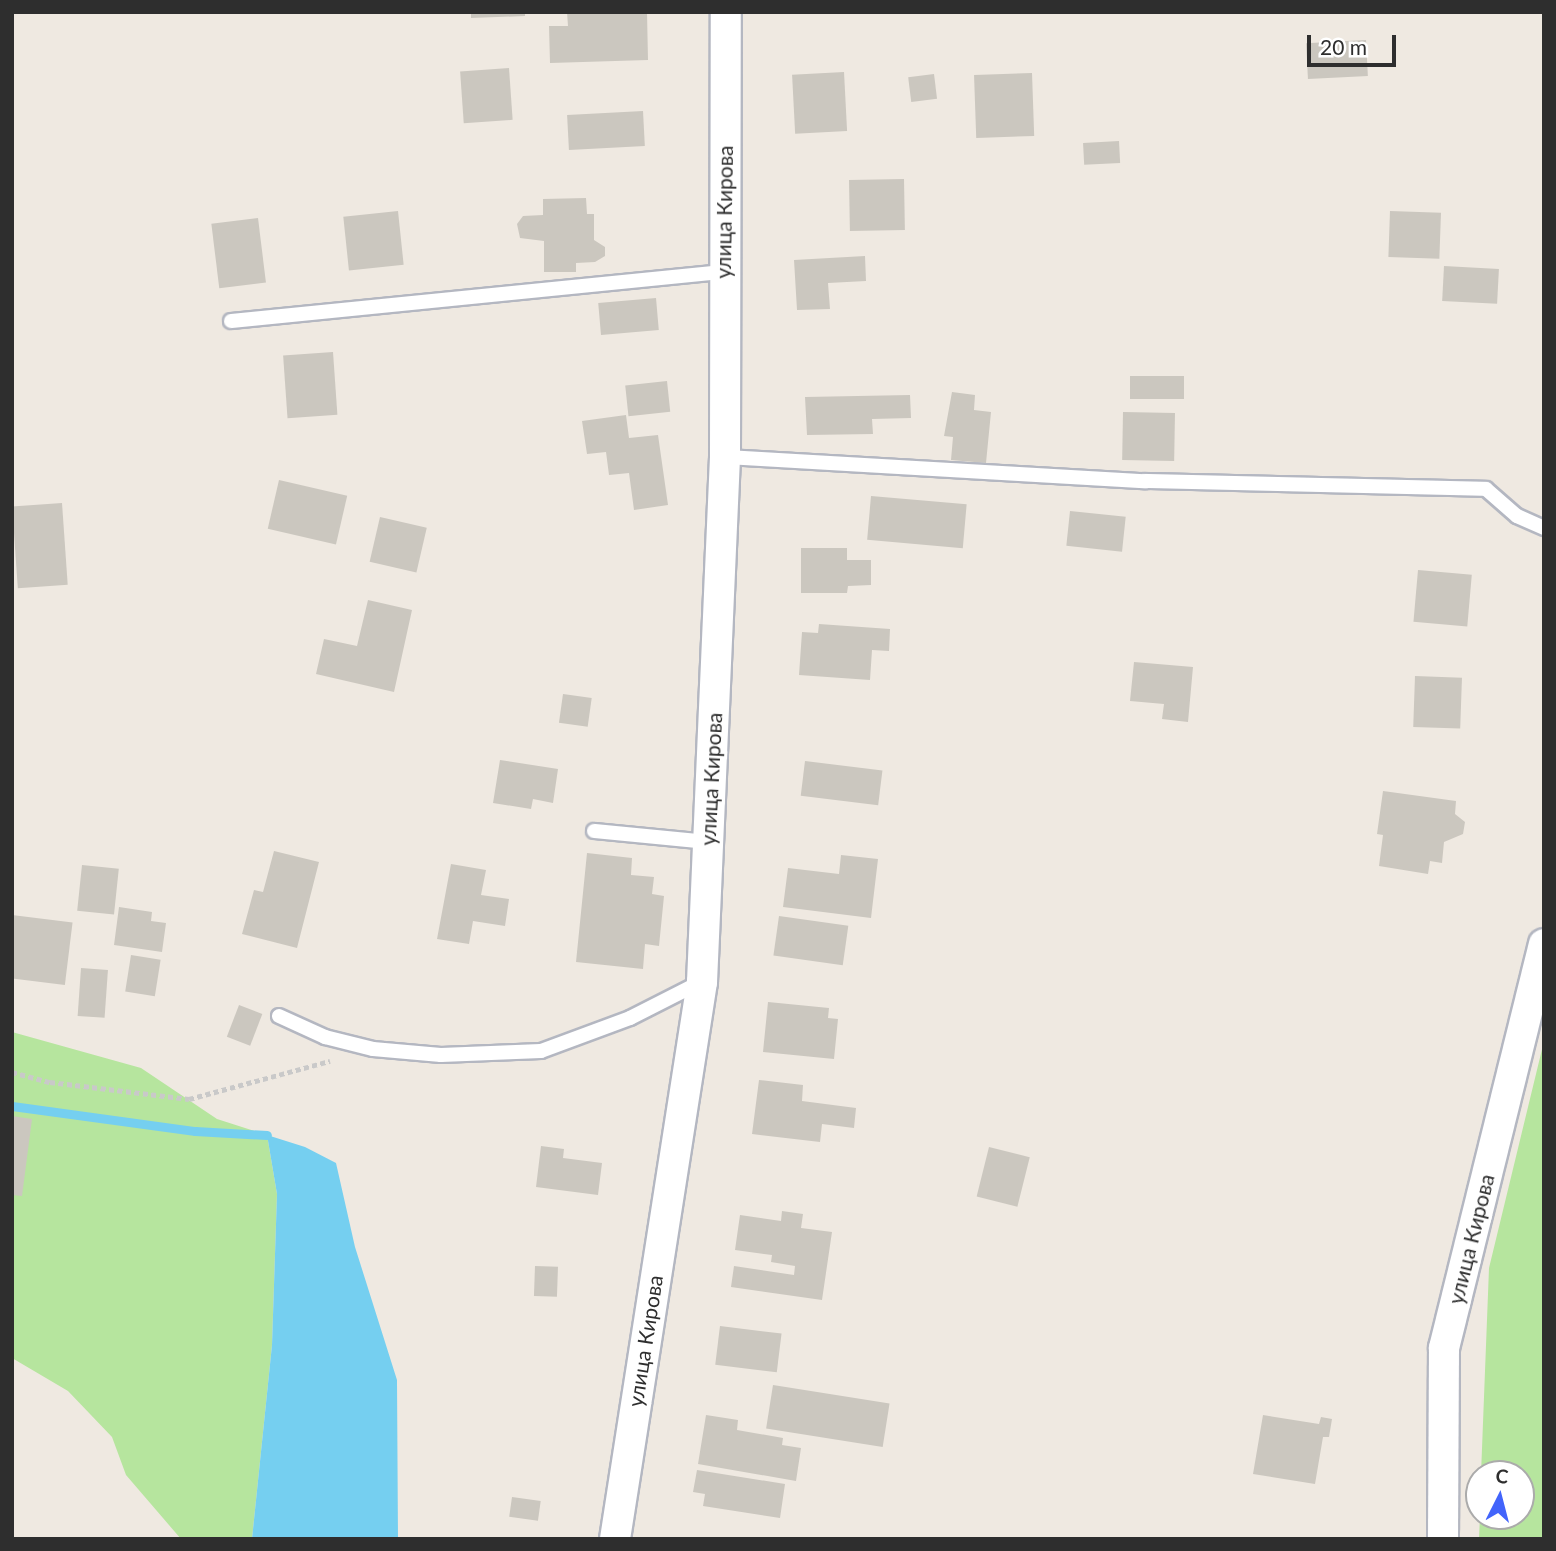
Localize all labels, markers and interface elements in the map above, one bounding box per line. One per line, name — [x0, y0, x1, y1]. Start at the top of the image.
scale bar — [1311, 21, 1400, 65]
text: 20 m — [1320, 34, 1367, 59]
street label: улица Кирова — [710, 145, 738, 279]
street label: улица Кирова — [695, 712, 727, 846]
street label: улица Кирова — [1443, 1171, 1499, 1307]
street label: улица Кирова — [622, 1273, 668, 1409]
north arrow — [1465, 1460, 1535, 1530]
text: С — [1495, 1464, 1509, 1488]

